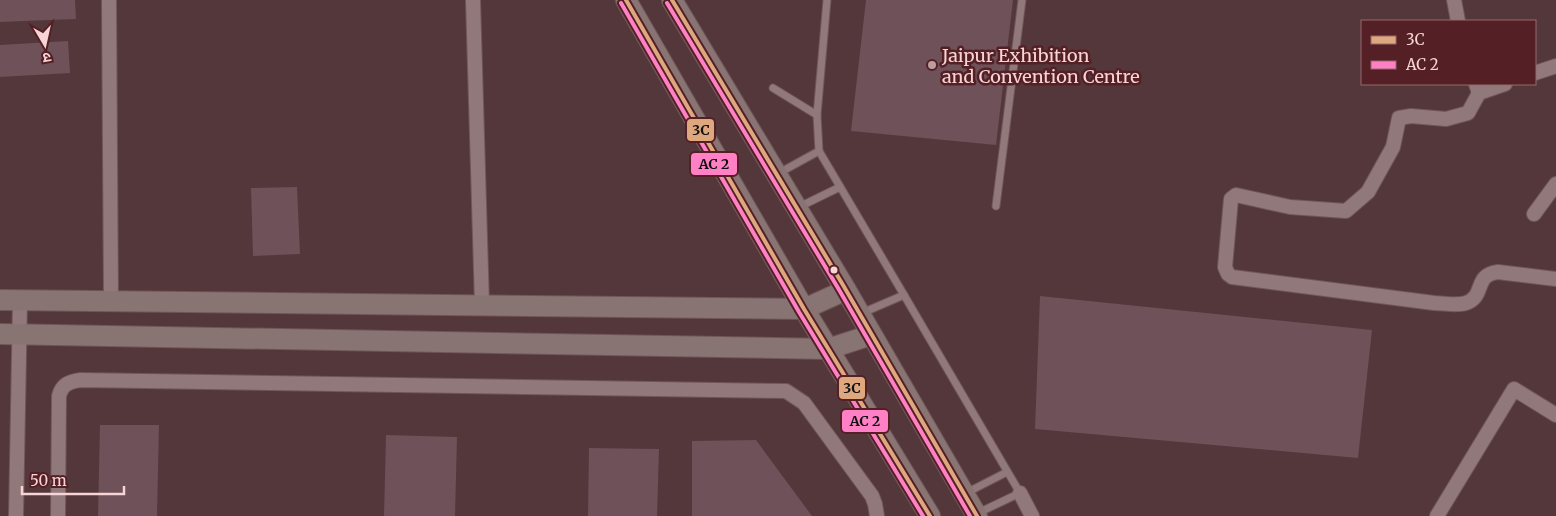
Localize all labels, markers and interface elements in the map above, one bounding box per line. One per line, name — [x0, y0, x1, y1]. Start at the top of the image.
north arrow — [20, 20, 70, 70]
legend — [1361, 20, 1536, 85]
text: 3C — [1406, 30, 1425, 49]
place label: Jaipur Exhibition and Convention Centre — [941, 44, 1140, 88]
text: उ — [41, 48, 52, 67]
text: AC 2 — [1405, 55, 1439, 74]
marker: Jaipur Exhibition and Convention Centre — [926, 59, 938, 71]
line badge: 3C — [686, 118, 715, 142]
text: 3C — [692, 121, 710, 139]
line badge: AC 2 — [690, 152, 738, 176]
text: AC 2 — [698, 155, 729, 173]
unlabelled marker — [829, 265, 839, 275]
line badge: 3C — [838, 376, 866, 400]
text: 3C — [843, 379, 861, 397]
line badge: AC 2 — [841, 409, 889, 433]
text: AC 2 — [849, 412, 880, 430]
scale bar — [22, 464, 125, 496]
text: 50 m — [30, 471, 67, 490]

